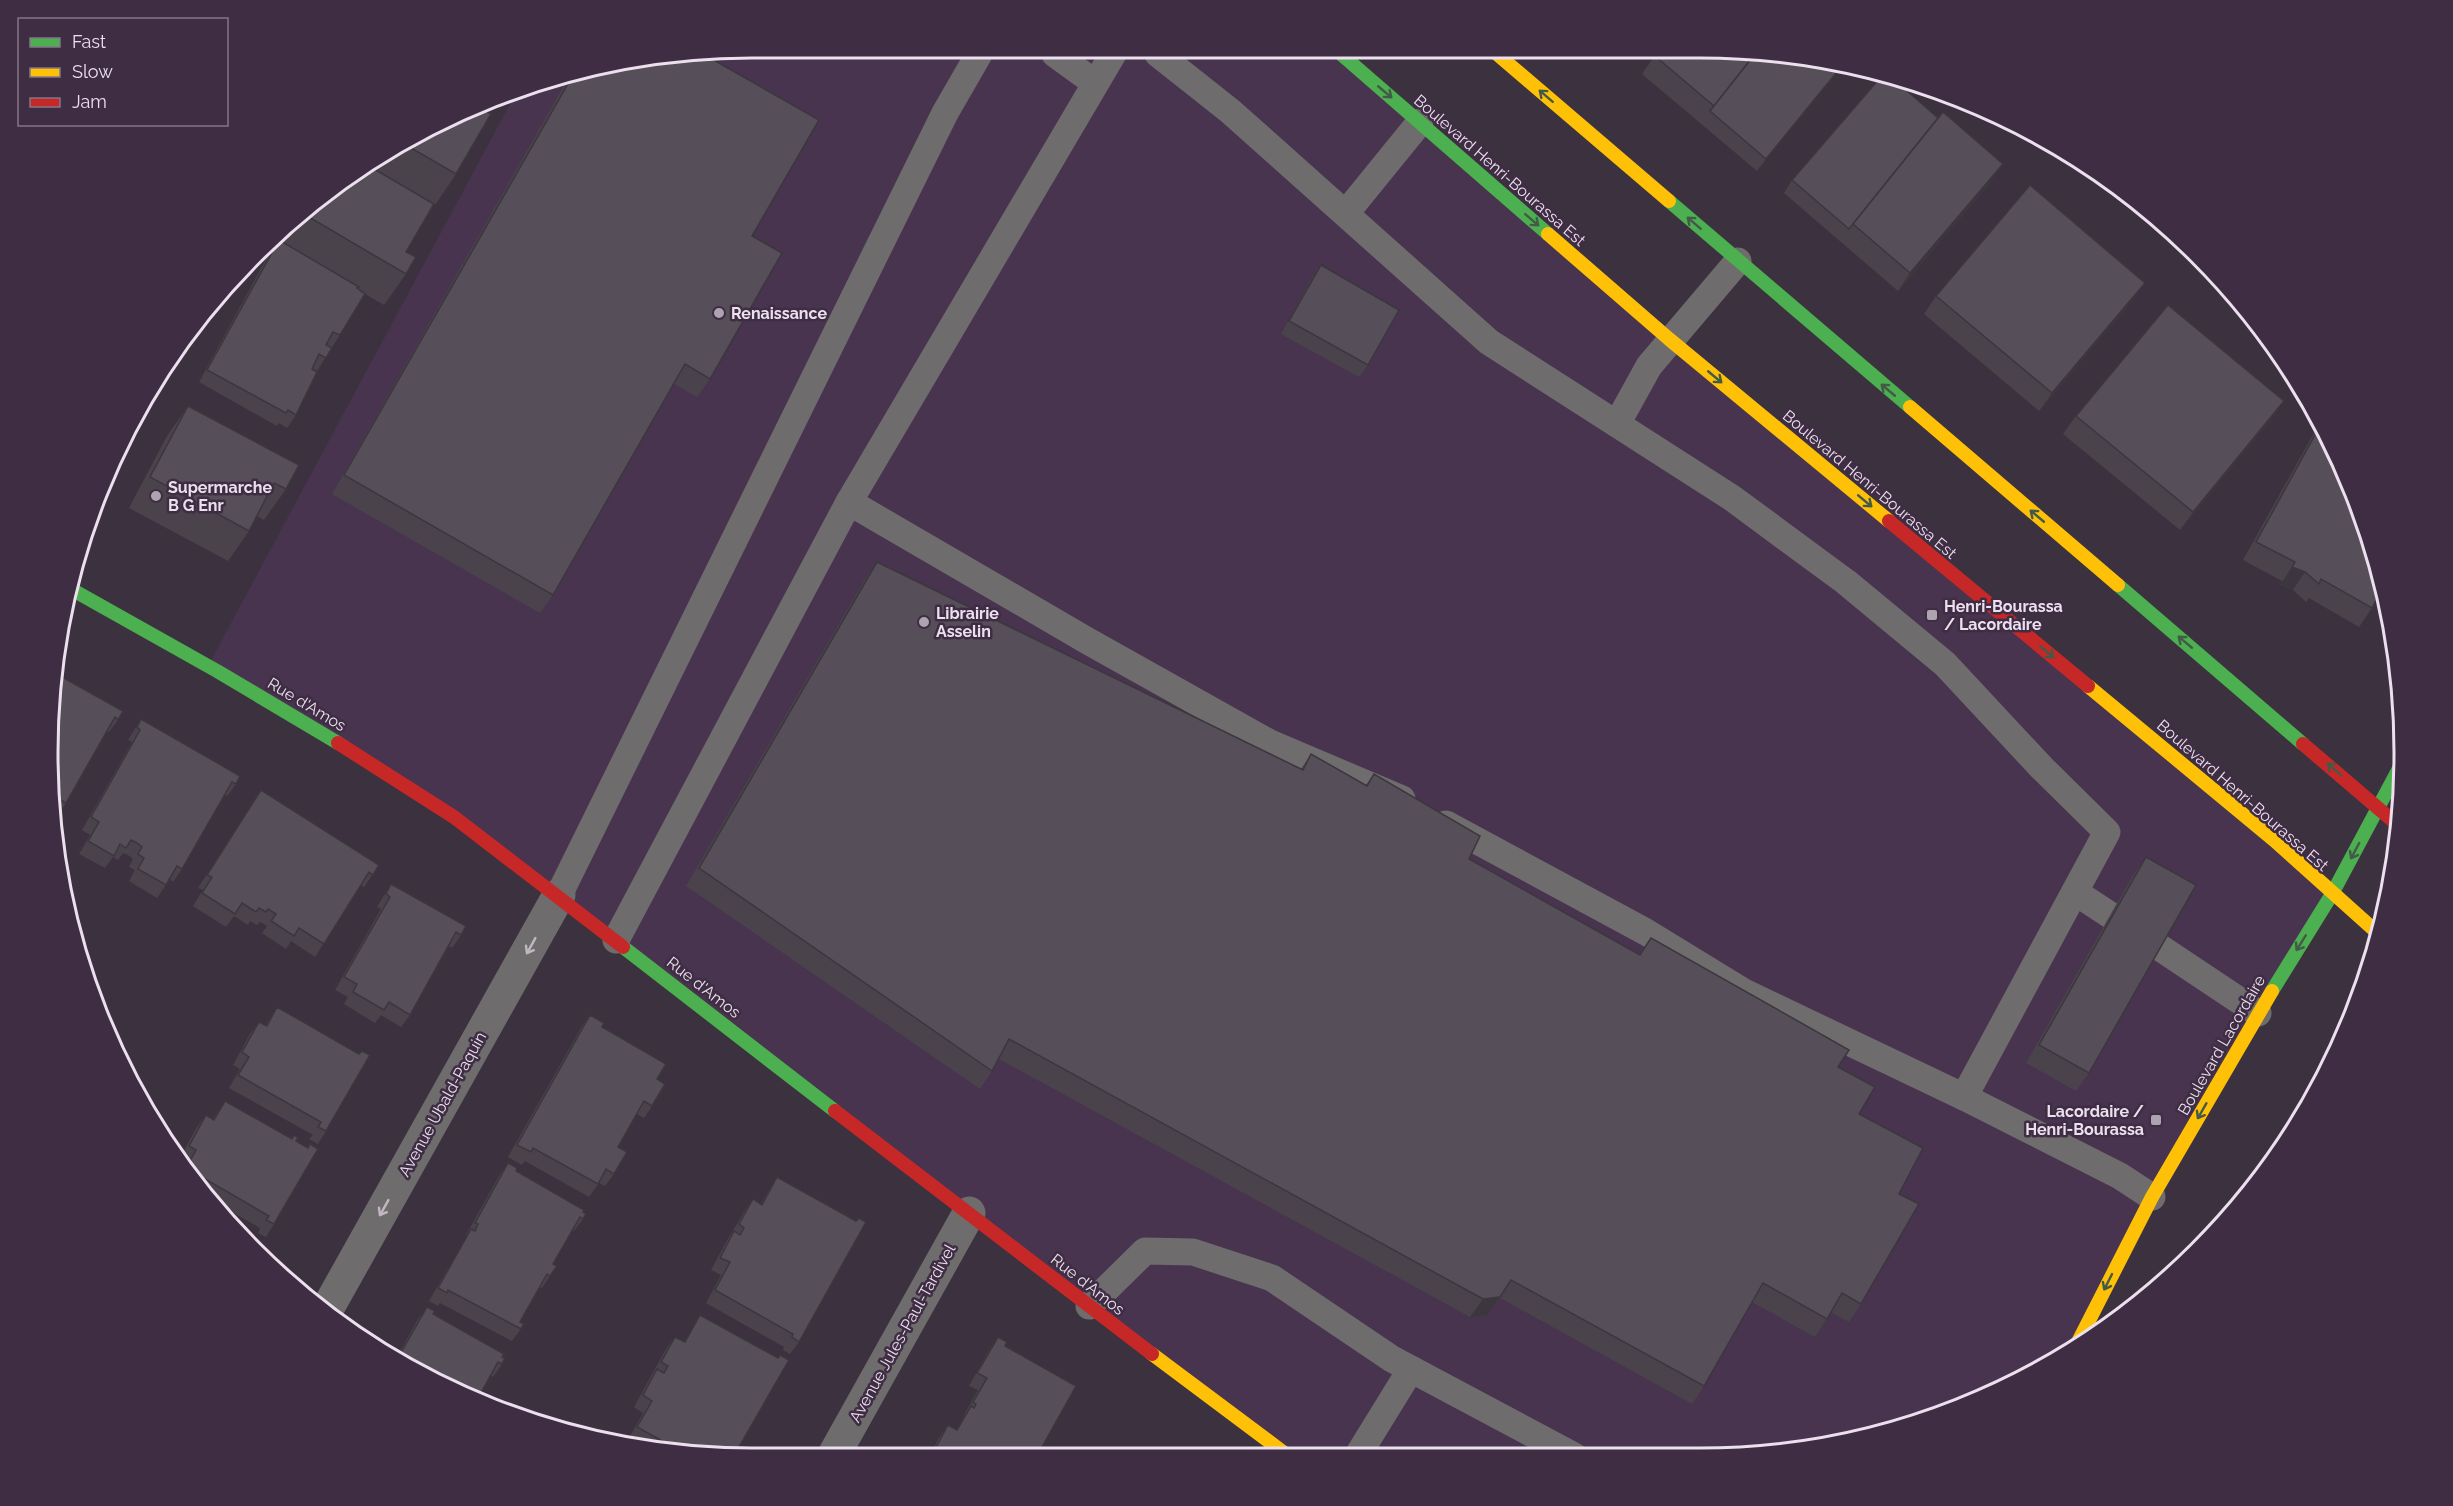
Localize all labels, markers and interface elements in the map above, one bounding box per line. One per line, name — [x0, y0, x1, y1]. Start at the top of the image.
legend — [18, 18, 228, 126]
text: Fast — [72, 31, 106, 52]
text: Slow — [72, 61, 113, 82]
one-way arrow — [1377, 85, 1392, 99]
one-way arrow — [1539, 89, 1554, 103]
text: Jam — [72, 91, 107, 112]
street label: Boulevard Henri-Bourassa Est — [1410, 91, 1590, 250]
one-way arrow — [1524, 213, 1539, 227]
one-way arrow — [1686, 216, 1701, 230]
place label: Renaissance — [731, 304, 827, 323]
marker: Renaissance — [712, 306, 726, 320]
one-way arrow — [1706, 370, 1722, 383]
one-way arrow — [1880, 383, 1896, 396]
street label: Boulevard Henri-Bourassa Est — [1779, 406, 1961, 563]
place label: Supermarche B G Enr — [168, 478, 272, 515]
marker: Supermarche B G Enr — [149, 489, 163, 503]
one-way arrow — [1857, 494, 1872, 508]
one-way arrow — [2030, 509, 2045, 523]
place label: Henri-Bourassa / Lacordaire — [1944, 597, 2063, 634]
place label: Librairie Asselin — [936, 604, 999, 641]
marker: Henri-Bourassa / Lacordaire — [1925, 608, 1939, 622]
marker: Librairie Asselin — [917, 615, 931, 629]
one-way arrow — [2177, 636, 2193, 649]
one-way arrow — [2039, 645, 2054, 659]
street label: Rue d'Amos — [264, 674, 350, 735]
street label: Boulevard Henri-Bourassa Est — [2153, 716, 2333, 875]
one-way arrow — [2327, 762, 2342, 776]
one-way arrow — [2349, 841, 2360, 859]
one-way arrow — [2294, 934, 2306, 951]
one-way arrow — [525, 937, 537, 954]
street label: Rue d'Amos — [663, 953, 744, 1022]
street label: Boulevard Lacordaire — [2174, 972, 2269, 1119]
street label: Avenue Ubald-Paquin — [395, 1029, 490, 1180]
place label: Lacordaire / Henri-Bourassa — [2025, 1102, 2144, 1139]
one-way arrow — [2195, 1102, 2207, 1119]
marker: Lacordaire / Henri-Bourassa — [2149, 1113, 2163, 1127]
one-way arrow — [378, 1199, 390, 1216]
street label: Avenue Jules-Paul-Tardivel — [845, 1240, 960, 1426]
street label: Rue d'Amos — [1047, 1250, 1128, 1319]
one-way arrow — [2102, 1273, 2113, 1291]

